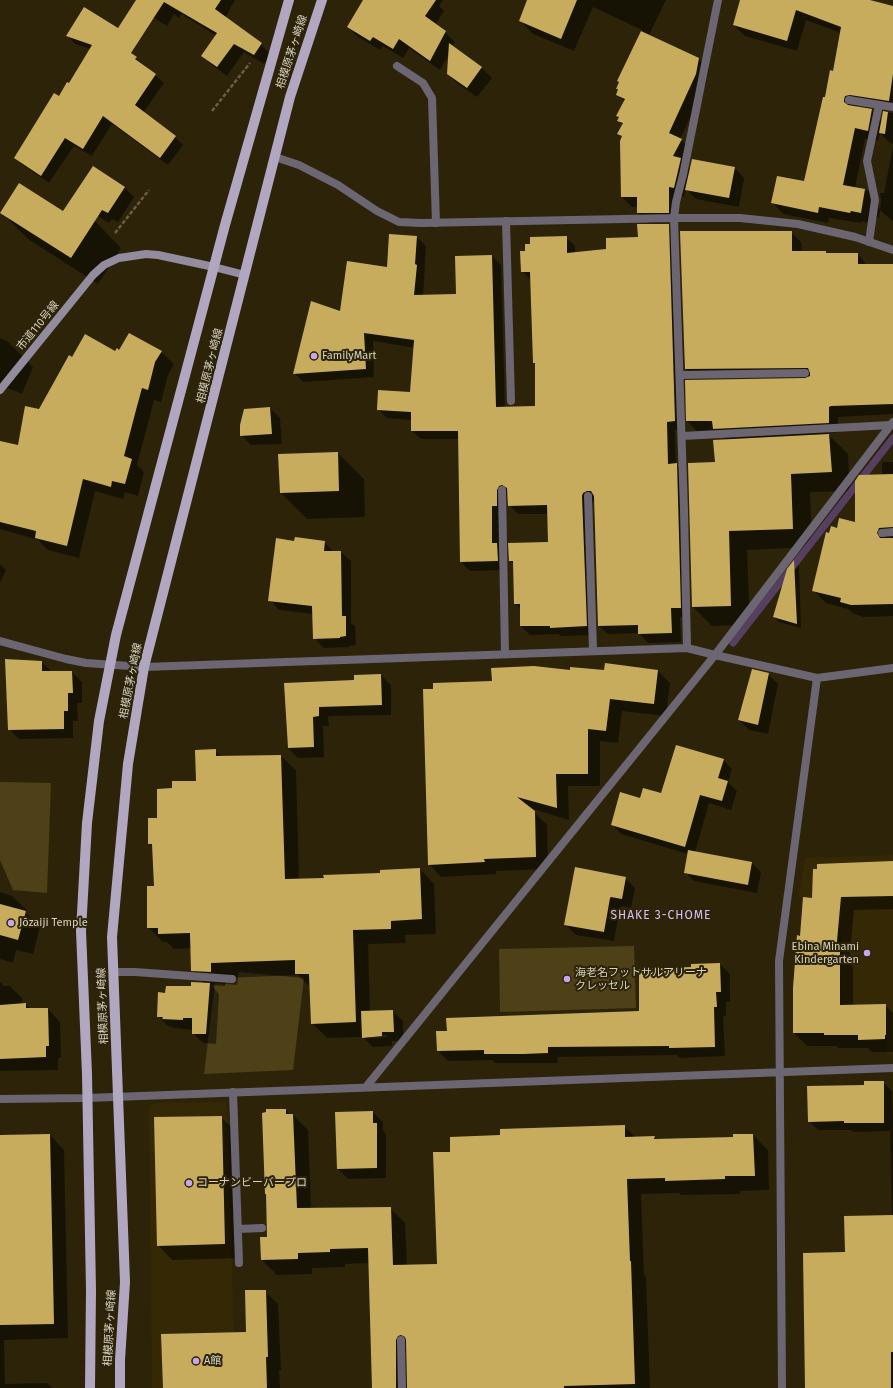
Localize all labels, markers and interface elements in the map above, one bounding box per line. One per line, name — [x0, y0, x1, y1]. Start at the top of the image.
street label: 相模原茅ヶ崎線 — [274, 13, 310, 91]
street label: 市道110号線 — [14, 299, 62, 353]
street label: 相模原茅ヶ崎線 — [194, 327, 226, 405]
place label: FamilyMart — [322, 349, 377, 363]
marker: FamilyMart — [309, 351, 319, 361]
street label: 相模原茅ヶ崎線 — [117, 642, 145, 720]
district label: SHAKE 3-CHOME — [611, 909, 711, 923]
place label: Jōzaiji Temple — [19, 916, 88, 930]
marker: Jōzaiji Temple — [6, 918, 16, 928]
place label: Ebina Minami Kindergarten — [792, 940, 859, 966]
marker: Ebina Minami Kindergarten — [862, 948, 872, 958]
place label: 海老名フットサルアリーナ クレッセル — [575, 966, 707, 992]
street label: 相模原茅ヶ崎線 — [95, 967, 111, 1045]
marker: 海老名フットサルアリーナ クレッセル — [562, 974, 572, 984]
place label: コーナンビーバープロ — [197, 1176, 307, 1190]
marker: コーナンビーバープロ — [184, 1178, 194, 1188]
street label: 相模原茅ヶ崎線 — [101, 1289, 119, 1367]
place label: A館 — [204, 1354, 221, 1368]
marker: A館 — [191, 1356, 201, 1366]

